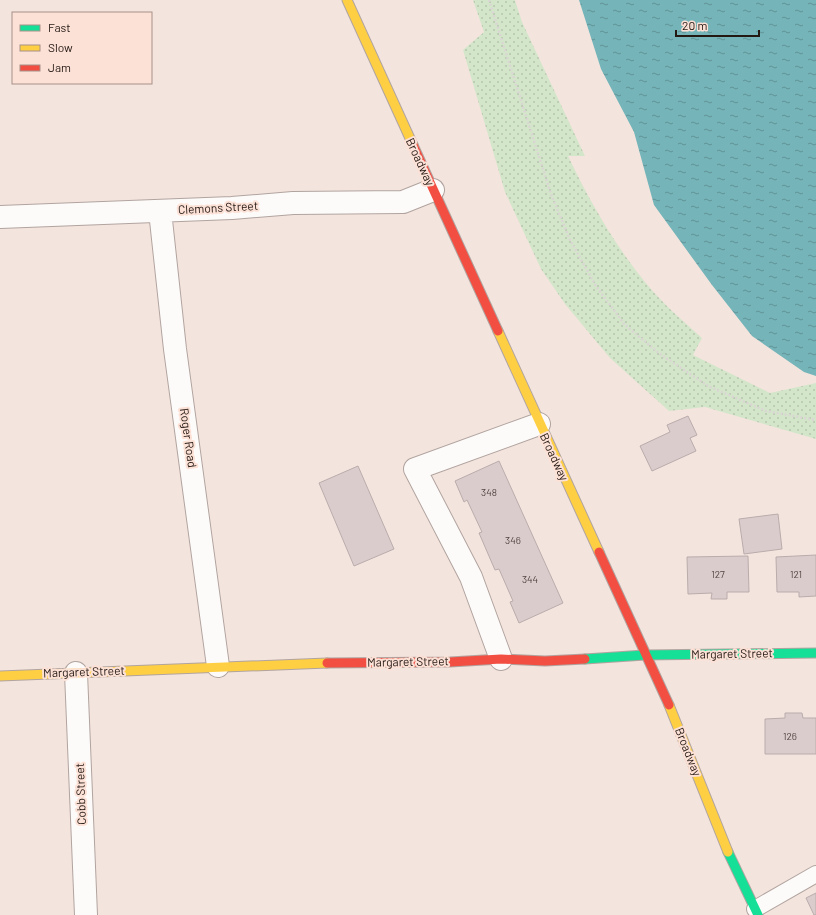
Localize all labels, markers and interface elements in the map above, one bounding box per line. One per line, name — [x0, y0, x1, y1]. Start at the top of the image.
legend — [12, 12, 152, 84]
scale bar — [676, 12, 759, 38]
text: 20 m — [682, 18, 708, 32]
text: Fast — [48, 20, 71, 34]
text: Slow — [48, 40, 73, 54]
text: Jam — [48, 60, 71, 74]
street label: Broadway — [404, 135, 438, 188]
street label: Clemons Street — [178, 198, 258, 216]
street label: Roger Road — [178, 407, 200, 469]
street label: Broadway — [538, 430, 572, 483]
house number: 348 — [481, 486, 497, 498]
house number: 346 — [505, 534, 521, 546]
house number: 127 — [711, 568, 725, 580]
house number: 121 — [790, 568, 802, 580]
house number: 344 — [522, 573, 538, 585]
street label: Margaret Street — [691, 645, 773, 661]
street label: Margaret Street — [367, 653, 449, 669]
street label: Margaret Street — [43, 663, 125, 679]
street label: Broadway — [673, 725, 705, 778]
house number: 126 — [783, 730, 797, 742]
street label: Cobb Street — [72, 763, 88, 825]

